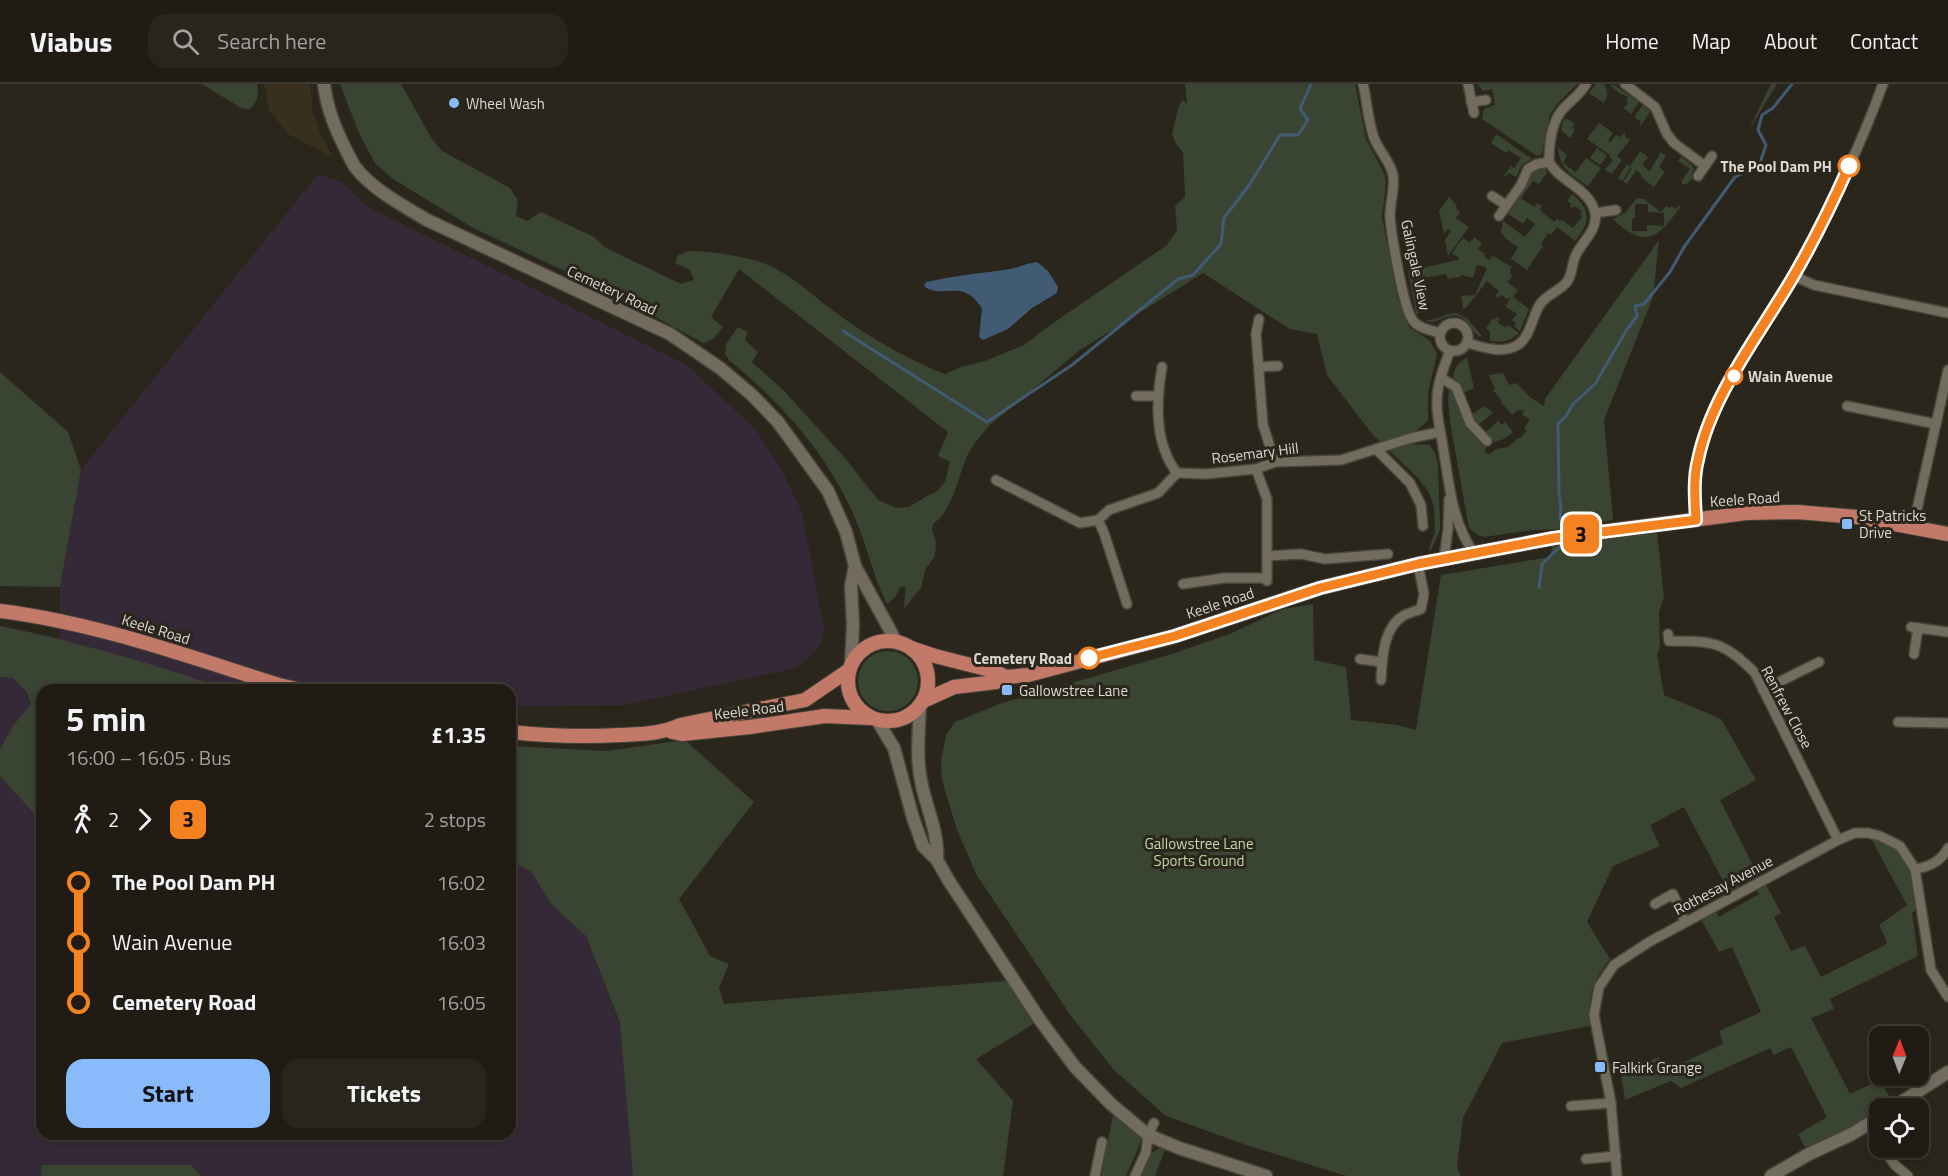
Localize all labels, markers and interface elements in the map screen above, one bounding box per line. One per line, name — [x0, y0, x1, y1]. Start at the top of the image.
search box — [148, 14, 568, 68]
text: Viabus — [30, 20, 112, 63]
text: Search here — [217, 24, 326, 58]
icon: search — [169, 25, 202, 58]
text: Home — [1605, 25, 1659, 57]
text: Map — [1692, 25, 1731, 57]
text: About — [1764, 25, 1817, 57]
text: Contact — [1850, 25, 1918, 57]
place label: Wheel Wash — [466, 92, 545, 115]
marker: Wheel Wash — [447, 96, 461, 110]
place label: The Pool Dam PH — [1721, 155, 1832, 178]
marker: The Pool Dam PH — [1838, 155, 1860, 177]
street label: Galingale View — [1395, 218, 1437, 312]
street label: Cemetery Road — [563, 259, 661, 321]
place label: Wain Avenue — [1748, 365, 1833, 388]
marker: Wain Avenue — [1725, 367, 1743, 385]
street label: Rosemary Hill — [1210, 436, 1300, 470]
street label: Keele Road — [1709, 485, 1781, 513]
place label: St Patricks Drive — [1859, 504, 1926, 544]
line badge: 3 — [1562, 514, 1600, 554]
marker: St Patricks Drive — [1840, 517, 1854, 531]
text: 3 — [1575, 518, 1587, 550]
street label: Keele Road — [1183, 581, 1257, 625]
street label: Keele Road — [119, 608, 193, 650]
place label: Cemetery Road — [974, 647, 1072, 670]
marker: Cemetery Road — [1078, 647, 1100, 669]
street label: Renfrew Close — [1755, 661, 1819, 753]
place label: Gallowstree Lane — [1019, 679, 1128, 702]
marker: Gallowstree Lane — [1000, 683, 1014, 697]
text: 5 min — [66, 694, 146, 744]
street label: Keele Road — [713, 694, 785, 726]
text: £1.35 — [431, 718, 486, 752]
text: 16:00 – 16:05 · Bus — [66, 742, 231, 773]
icon: walk — [66, 803, 99, 836]
icon: forward — [128, 803, 161, 836]
text: 3 — [182, 803, 194, 835]
text: 2 — [108, 804, 119, 835]
text: 2 stops — [424, 804, 486, 835]
park label: Gallowstree Lane Sports Ground — [1145, 832, 1253, 872]
street label: Rothesay Avenue — [1669, 849, 1777, 921]
text: The Pool Dam PH — [112, 865, 275, 899]
text: 16:02 — [437, 867, 486, 898]
text: Wain Avenue — [112, 925, 232, 959]
text: 16:03 — [437, 927, 486, 958]
text: Cemetery Road — [112, 985, 256, 1019]
text: 16:05 — [437, 987, 486, 1018]
north arrow — [1869, 1026, 1929, 1086]
map controls — [1869, 1026, 1929, 1158]
place label: Falkirk Grange — [1612, 1056, 1702, 1079]
button: Start — [66, 1059, 270, 1128]
button: Tickets — [282, 1059, 486, 1128]
marker: Falkirk Grange — [1593, 1060, 1607, 1074]
button: locate — [1869, 1098, 1929, 1158]

